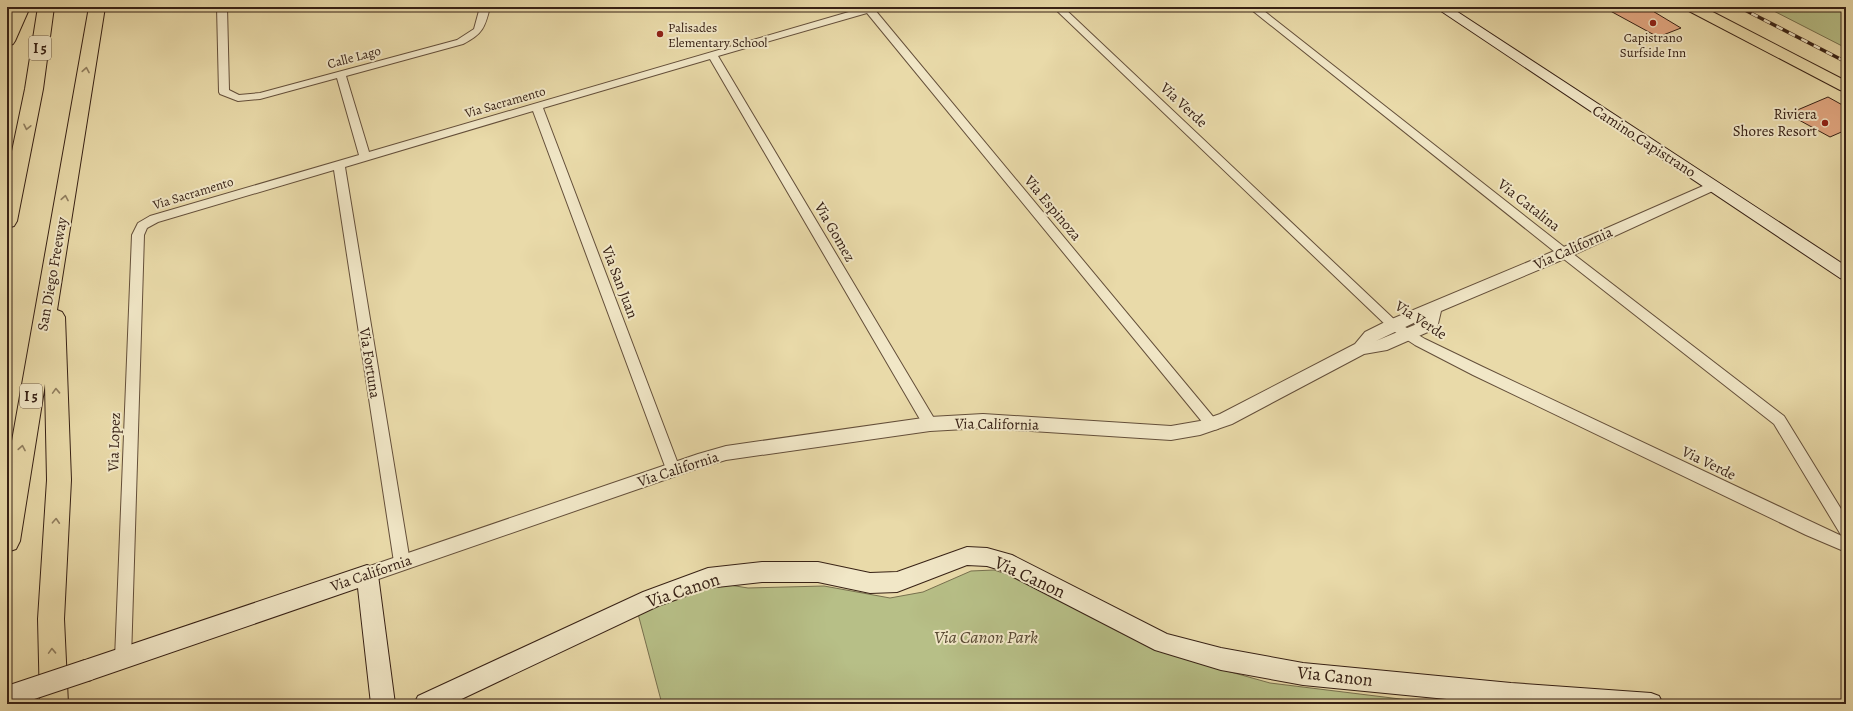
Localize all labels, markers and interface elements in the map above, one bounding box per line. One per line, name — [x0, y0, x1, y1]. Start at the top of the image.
marker: Capistrano Surfside Inn — [1648, 18, 1658, 28]
place label: Palisades Elementary School — [668, 19, 768, 51]
marker: Palisades Elementary School — [655, 29, 665, 39]
place label: Capistrano Surfside Inn — [1620, 29, 1686, 61]
road number: I 5 — [29, 36, 51, 60]
street label: Calle Lago — [325, 42, 383, 72]
one-way arrow — [82, 67, 90, 73]
street label: Via Verde — [1155, 77, 1212, 132]
street label: Via Sacramento — [462, 82, 547, 122]
street label: Camino Capistrano — [1588, 100, 1700, 182]
place label: Riviera Shores Resort — [1733, 104, 1817, 141]
marker: Riviera Shores Resort — [1820, 118, 1830, 128]
one-way arrow — [23, 124, 31, 130]
street label: Via Espinoza — [1019, 170, 1086, 245]
street label: Via Sacramento — [150, 173, 235, 214]
street label: Via Catalina — [1493, 174, 1564, 236]
one-way arrow — [60, 195, 68, 201]
street label: Via Gomez — [809, 198, 860, 266]
street label: San Diego Freeway — [32, 215, 72, 333]
street label: Via California — [1529, 222, 1616, 275]
street label: Via San Juan — [597, 242, 643, 321]
street label: Via Verde — [1390, 295, 1451, 344]
street label: Via Fortuna — [354, 325, 385, 400]
road number: I 5 — [20, 384, 42, 408]
one-way arrow — [52, 388, 60, 394]
street label: Via Lopez — [103, 412, 125, 473]
street label: Via California — [954, 413, 1039, 435]
street label: Via Verde — [1678, 441, 1740, 485]
one-way arrow — [17, 444, 26, 451]
street label: Via California — [634, 446, 721, 492]
one-way arrow — [51, 518, 60, 524]
street label: Via California — [327, 550, 414, 597]
street label: Via Canon — [990, 550, 1069, 604]
street label: Via Canon — [642, 567, 723, 613]
park label: Via Canon Park — [934, 625, 1038, 649]
one-way arrow — [48, 648, 56, 654]
street label: Via Canon — [1295, 660, 1374, 692]

